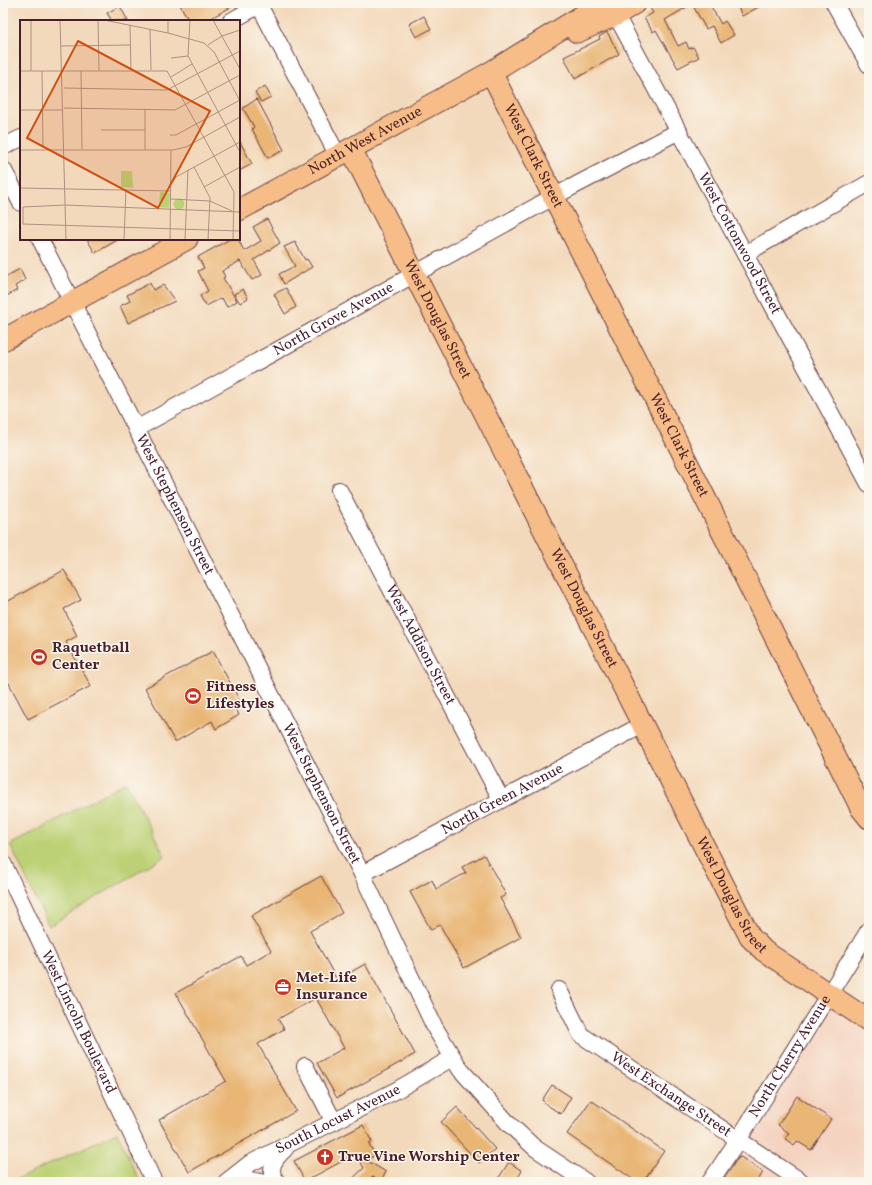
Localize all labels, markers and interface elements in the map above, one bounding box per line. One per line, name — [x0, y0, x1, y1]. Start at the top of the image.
inset map — [20, 20, 240, 240]
street label: West Clark Street — [498, 100, 568, 212]
street label: North West Avenue — [305, 101, 426, 181]
street label: West Cottonwood Street — [692, 169, 786, 318]
street label: West Douglas Street — [398, 256, 476, 383]
street label: North Grove Avenue — [269, 277, 398, 361]
street label: West Clark Street — [644, 390, 714, 501]
street label: West Stephenson Street — [130, 431, 219, 579]
street label: West Douglas Street — [545, 545, 623, 672]
street label: West Addison Street — [380, 581, 460, 709]
place label: Raquetball Center — [52, 638, 130, 676]
sports icon: Raquetball Center — [29, 647, 49, 667]
place label: Fitness Lifestyles — [206, 677, 274, 715]
sports icon: Fitness Lifestyles — [183, 686, 203, 706]
street label: West Stephenson Street — [277, 720, 366, 868]
street label: North Green Avenue — [438, 758, 567, 840]
street label: West Douglas Street — [690, 833, 772, 959]
street label: West Lincoln Boulevard — [35, 947, 121, 1097]
place label: Met-Life Insurance — [296, 968, 368, 1006]
office icon: Met-Life Insurance — [273, 977, 293, 997]
street label: North Cherry Avenue — [744, 991, 836, 1122]
street label: West Exchange Street — [606, 1047, 735, 1143]
street label: South Locust Avenue — [272, 1079, 405, 1159]
church icon: True Vine Worship Center — [315, 1147, 335, 1167]
place label: True Vine Worship Center — [338, 1147, 520, 1168]

